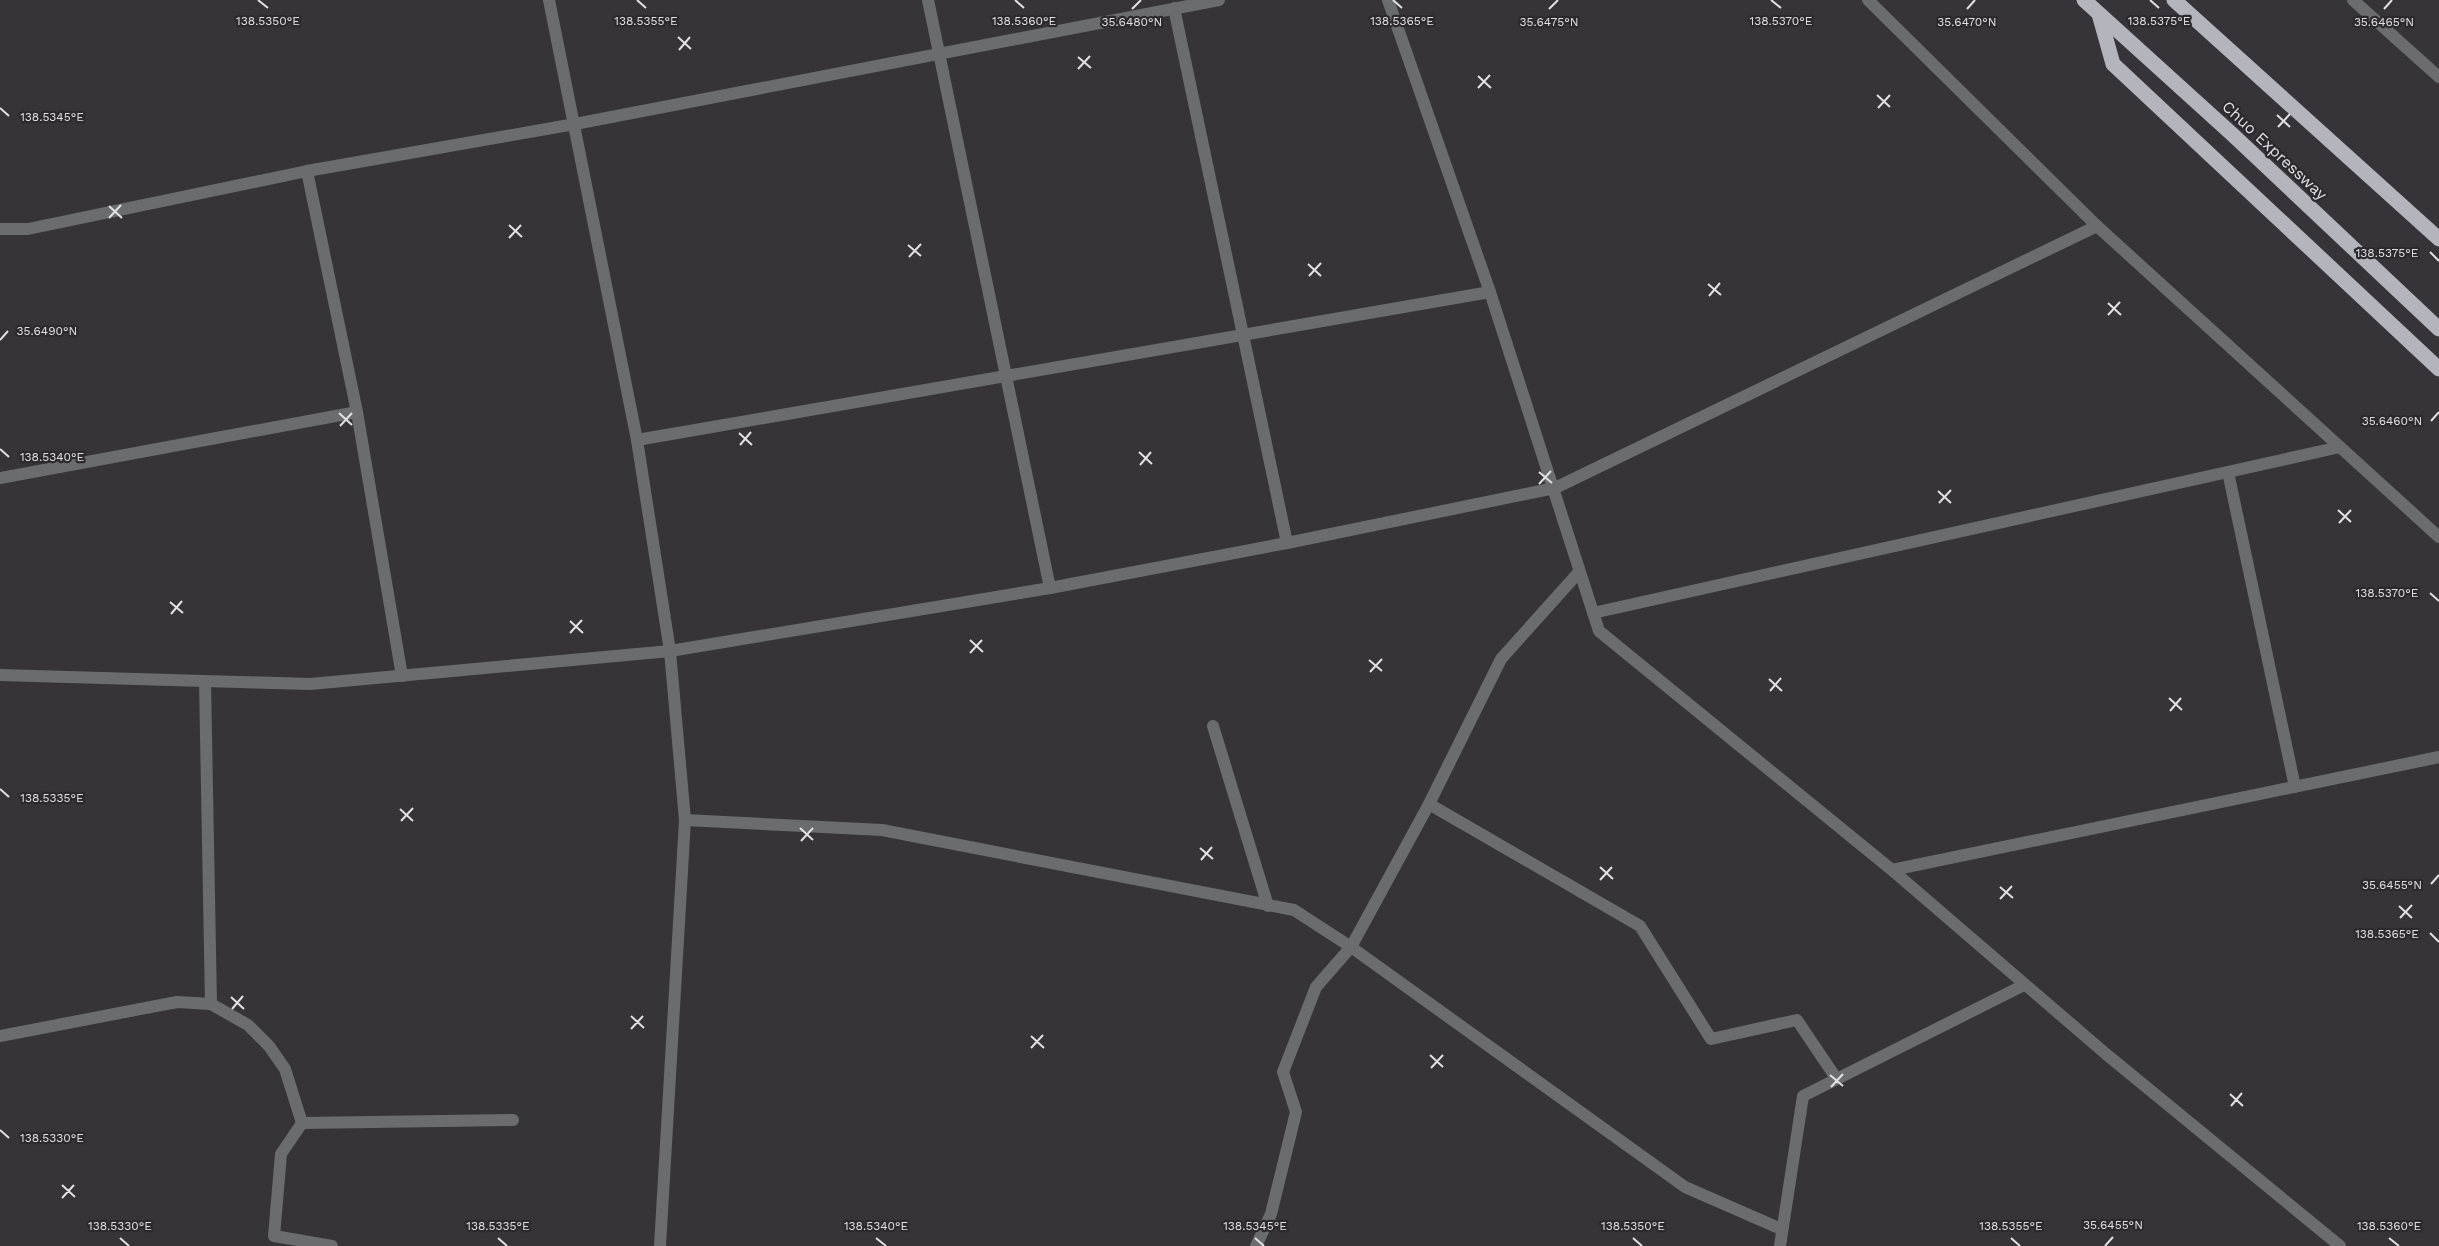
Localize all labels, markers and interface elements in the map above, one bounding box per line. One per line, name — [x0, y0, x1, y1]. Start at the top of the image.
text: 138.5350°E — [236, 14, 300, 28]
text: 138.5355°E — [614, 14, 678, 28]
text: 138.5360°E — [992, 14, 1056, 28]
text: 138.5365°E — [1370, 14, 1434, 28]
text: 138.5370°E — [1750, 14, 1813, 28]
text: 138.5375°E — [2128, 14, 2191, 28]
text: 35.6480°N — [1102, 15, 1162, 29]
text: 35.6475°N — [1519, 15, 1579, 29]
text: 35.6470°N — [1937, 15, 1997, 29]
text: 35.6465°N — [2354, 15, 2414, 29]
street label: Chuo Expressway — [2218, 97, 2332, 204]
text: 138.5345°E — [20, 110, 84, 124]
text: 138.5375°E — [2356, 246, 2419, 260]
text: 35.6490°N — [17, 324, 77, 338]
text: 35.6460°N — [2362, 414, 2422, 428]
text: 138.5340°E — [20, 450, 84, 464]
text: 138.5370°E — [2356, 586, 2419, 600]
text: 138.5335°E — [20, 791, 84, 805]
text: 35.6455°N — [2362, 878, 2422, 892]
text: 138.5365°E — [2355, 927, 2419, 941]
text: 138.5330°E — [20, 1131, 84, 1145]
text: 35.6455°N — [2083, 1218, 2143, 1232]
text: 138.5330°E — [88, 1219, 152, 1233]
text: 138.5335°E — [466, 1219, 530, 1233]
text: 138.5340°E — [844, 1219, 908, 1233]
text: 138.5345°E — [1223, 1219, 1287, 1233]
text: 138.5350°E — [1601, 1219, 1665, 1233]
text: 138.5355°E — [1979, 1219, 2043, 1233]
text: 138.5360°E — [2357, 1219, 2421, 1233]

